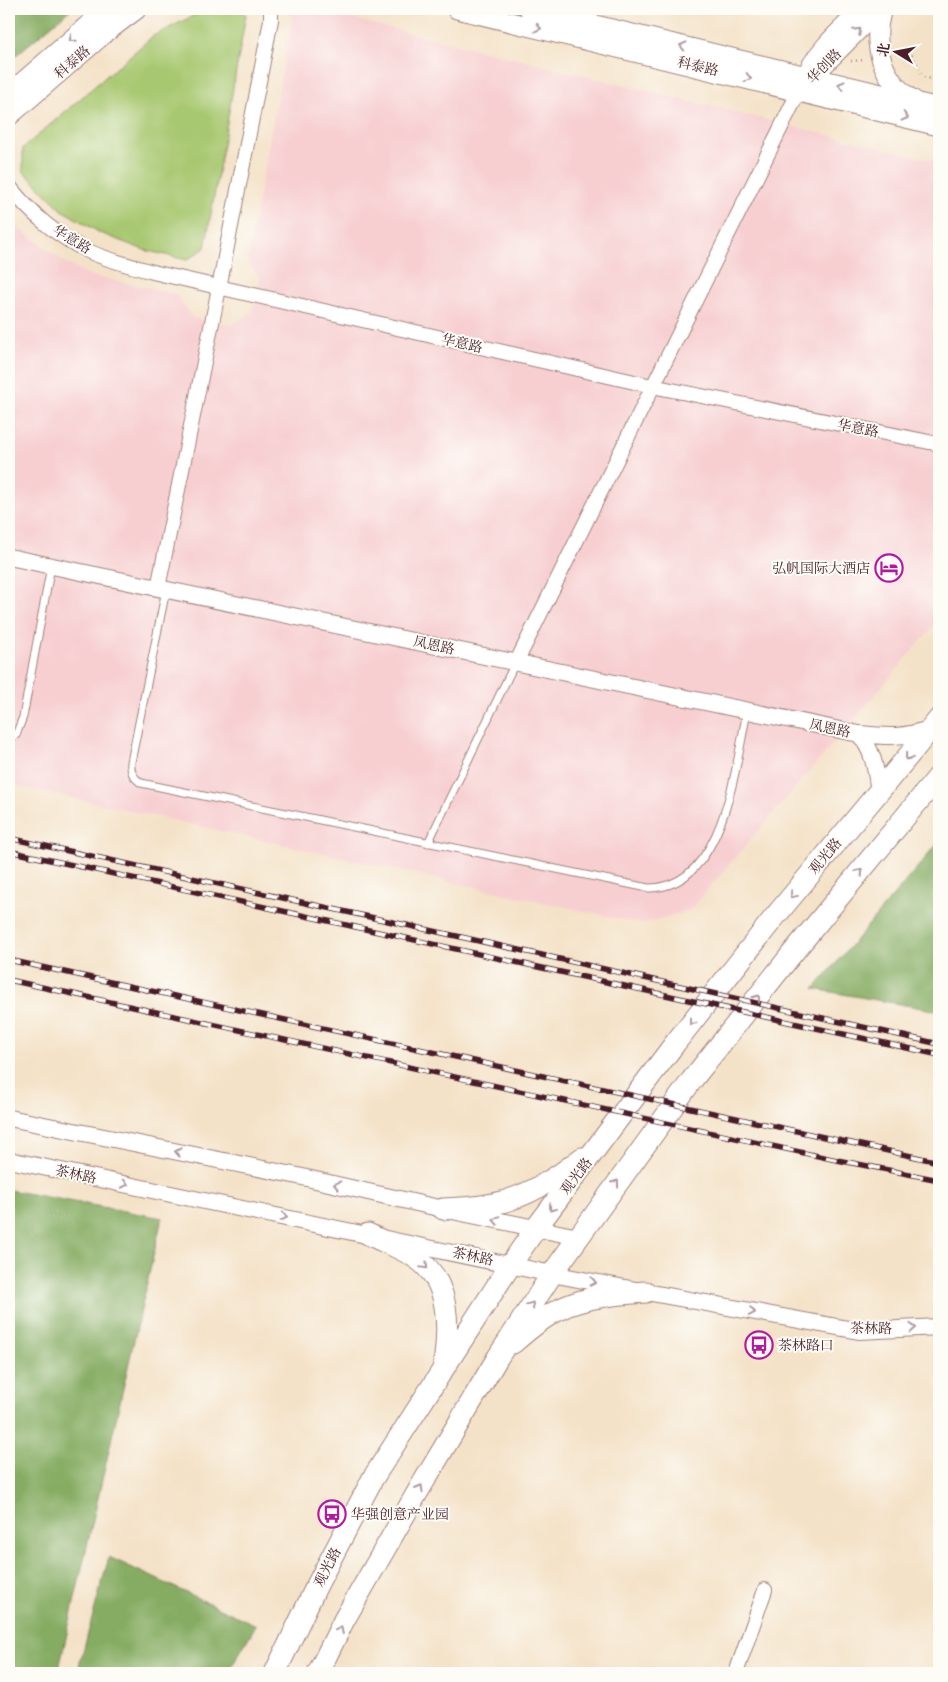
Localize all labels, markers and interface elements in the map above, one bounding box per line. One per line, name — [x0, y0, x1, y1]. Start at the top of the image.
one-way arrow — [534, 22, 543, 33]
one-way arrow — [852, 28, 861, 37]
north arrow — [870, 28, 920, 78]
one-way arrow — [69, 33, 78, 42]
one-way arrow — [678, 41, 687, 52]
text: 北 — [874, 41, 894, 58]
street label: 科泰路 — [51, 42, 94, 83]
street label: 华创路 — [804, 45, 846, 88]
street label: 科泰路 — [675, 53, 720, 80]
one-way arrow — [743, 72, 752, 83]
one-way arrow — [836, 80, 845, 91]
one-way arrow — [901, 111, 910, 122]
street label: 华意路 — [49, 221, 94, 258]
street label: 华意路 — [439, 330, 484, 357]
street label: 华意路 — [835, 416, 880, 442]
hotel icon: 弘帆国际大酒店 — [874, 553, 904, 583]
place label: 弘帆国际大酒店 — [772, 560, 870, 578]
street label: 凤恩路 — [411, 633, 456, 659]
street label: 凤恩路 — [807, 716, 852, 742]
one-way arrow — [906, 751, 914, 760]
street label: 观光路 — [805, 835, 846, 879]
one-way arrow — [854, 868, 863, 877]
one-way arrow — [790, 889, 799, 898]
one-way arrow — [751, 994, 760, 1003]
one-way arrow — [689, 1017, 698, 1026]
one-way arrow — [174, 1147, 182, 1158]
street label: 观光路 — [557, 1154, 597, 1199]
street label: 茶林路 — [53, 1162, 98, 1188]
one-way arrow — [121, 1178, 129, 1189]
one-way arrow — [610, 1179, 619, 1189]
one-way arrow — [333, 1180, 342, 1191]
one-way arrow — [549, 1202, 557, 1211]
one-way arrow — [280, 1211, 289, 1222]
one-way arrow — [491, 1215, 500, 1226]
street label: 茶林路 — [450, 1244, 495, 1270]
one-way arrow — [419, 1261, 428, 1270]
one-way arrow — [588, 1276, 597, 1286]
one-way arrow — [525, 1301, 535, 1310]
one-way arrow — [748, 1306, 757, 1316]
street label: 茶林路 — [850, 1320, 892, 1338]
one-way arrow — [909, 1322, 917, 1333]
bus stop icon: 茶林路口 — [744, 1330, 774, 1360]
place label: 茶林路口 — [778, 1337, 834, 1355]
one-way arrow — [413, 1485, 423, 1494]
bus stop icon: 华强创意产业园 — [317, 1499, 347, 1529]
place label: 华强创意产业园 — [351, 1506, 449, 1524]
street label: 观光路 — [310, 1545, 345, 1590]
one-way arrow — [333, 1626, 343, 1635]

